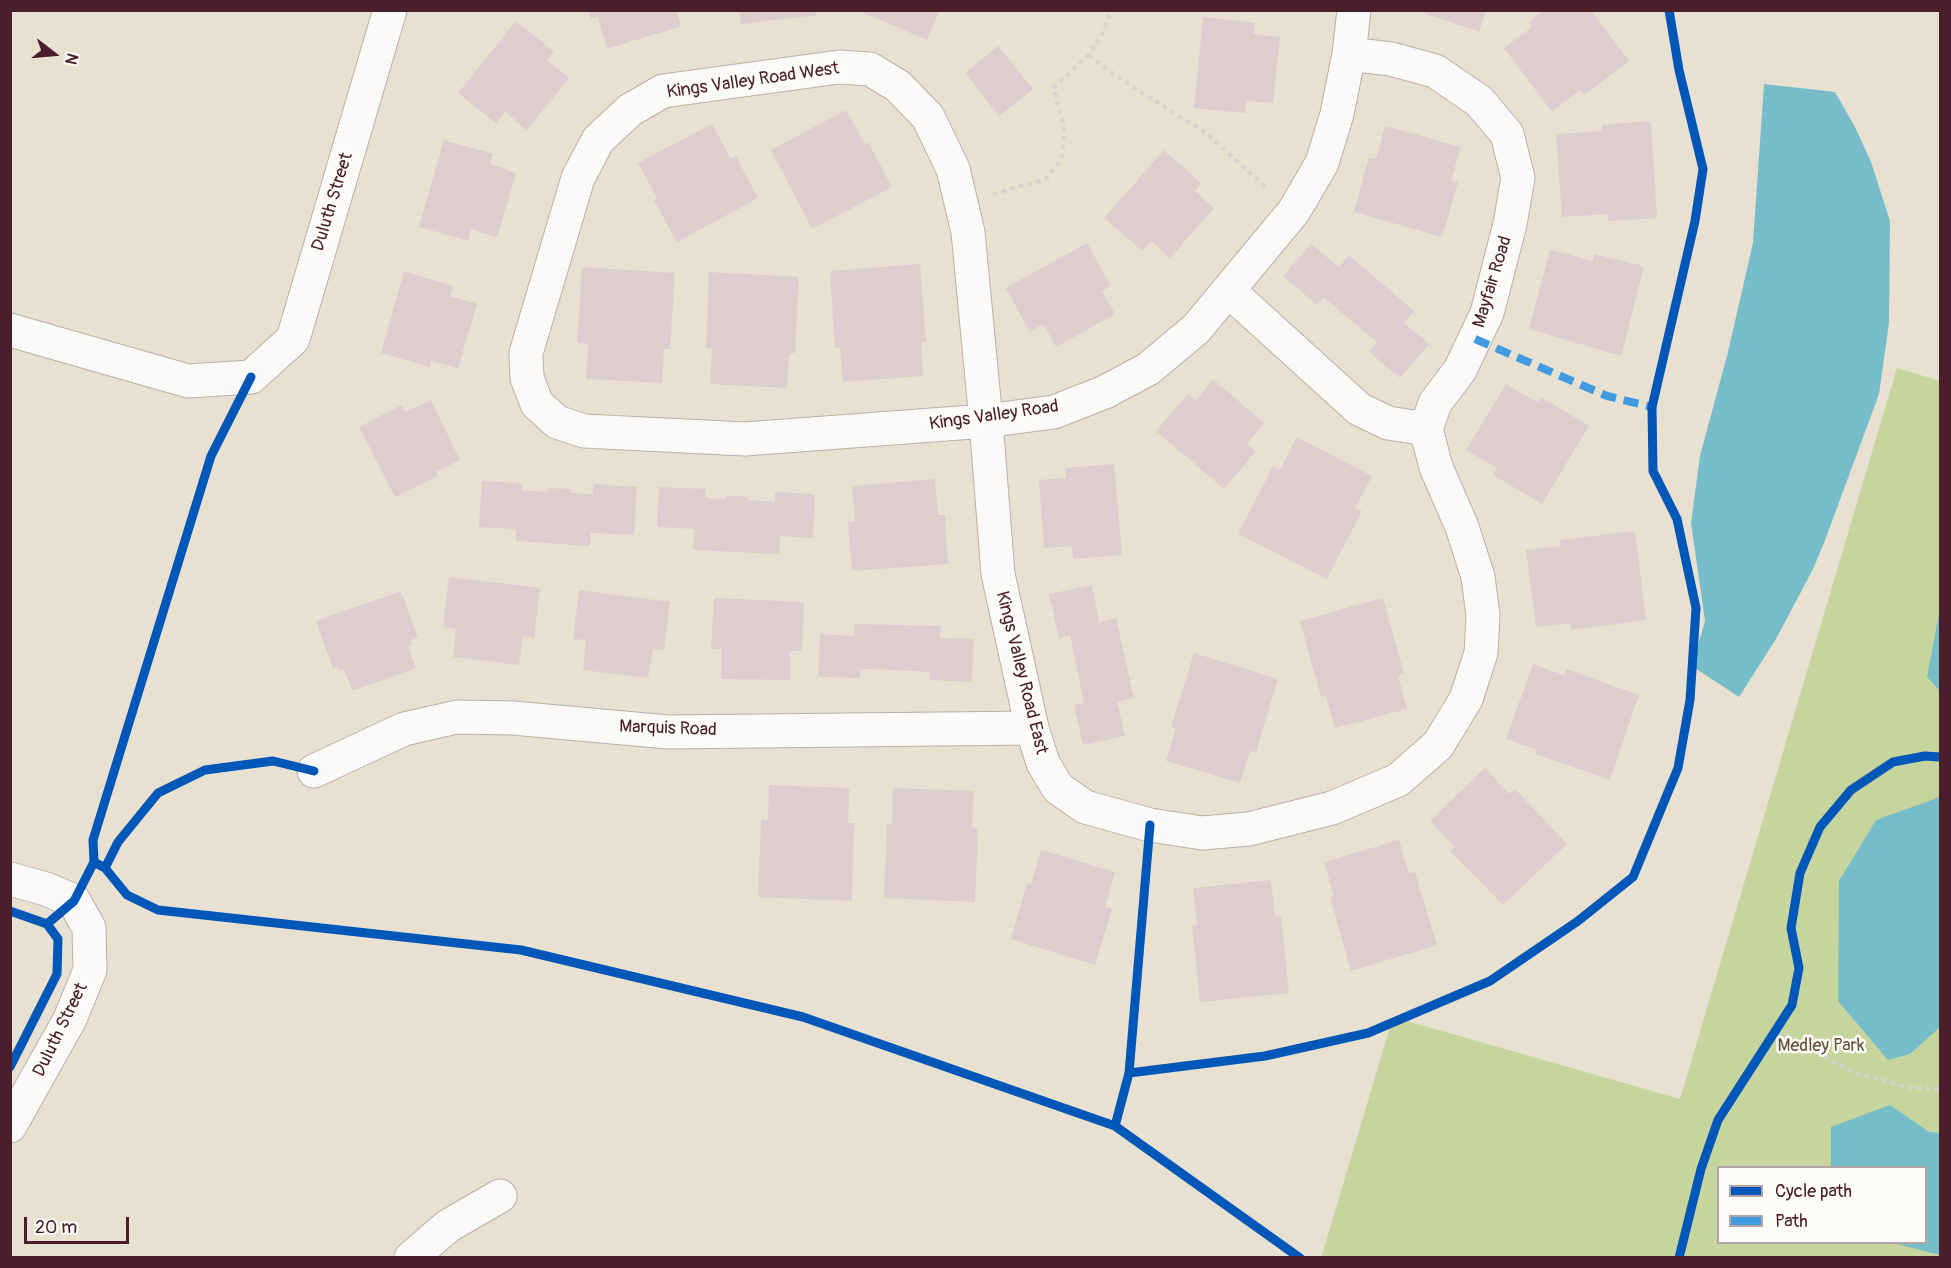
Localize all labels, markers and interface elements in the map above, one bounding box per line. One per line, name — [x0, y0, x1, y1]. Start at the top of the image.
north arrow — [24, 24, 84, 84]
text: N — [60, 51, 82, 67]
street label: Kings Valley Road West — [665, 58, 841, 104]
street label: Duluth Street — [308, 150, 358, 254]
street label: Mayfair Road — [1469, 234, 1517, 330]
street label: Kings Valley Road — [928, 396, 1060, 436]
street label: Kings Valley Road East — [990, 589, 1052, 757]
street label: Marquis Road — [619, 717, 717, 741]
street label: Duluth Street — [29, 980, 93, 1080]
park label: Medley Park — [1778, 1035, 1864, 1057]
legend — [1717, 1166, 1927, 1244]
text: Cycle path — [1775, 1180, 1852, 1203]
scale bar — [27, 1205, 132, 1243]
text: Path — [1775, 1210, 1808, 1233]
text: 20 m — [35, 1216, 77, 1239]

